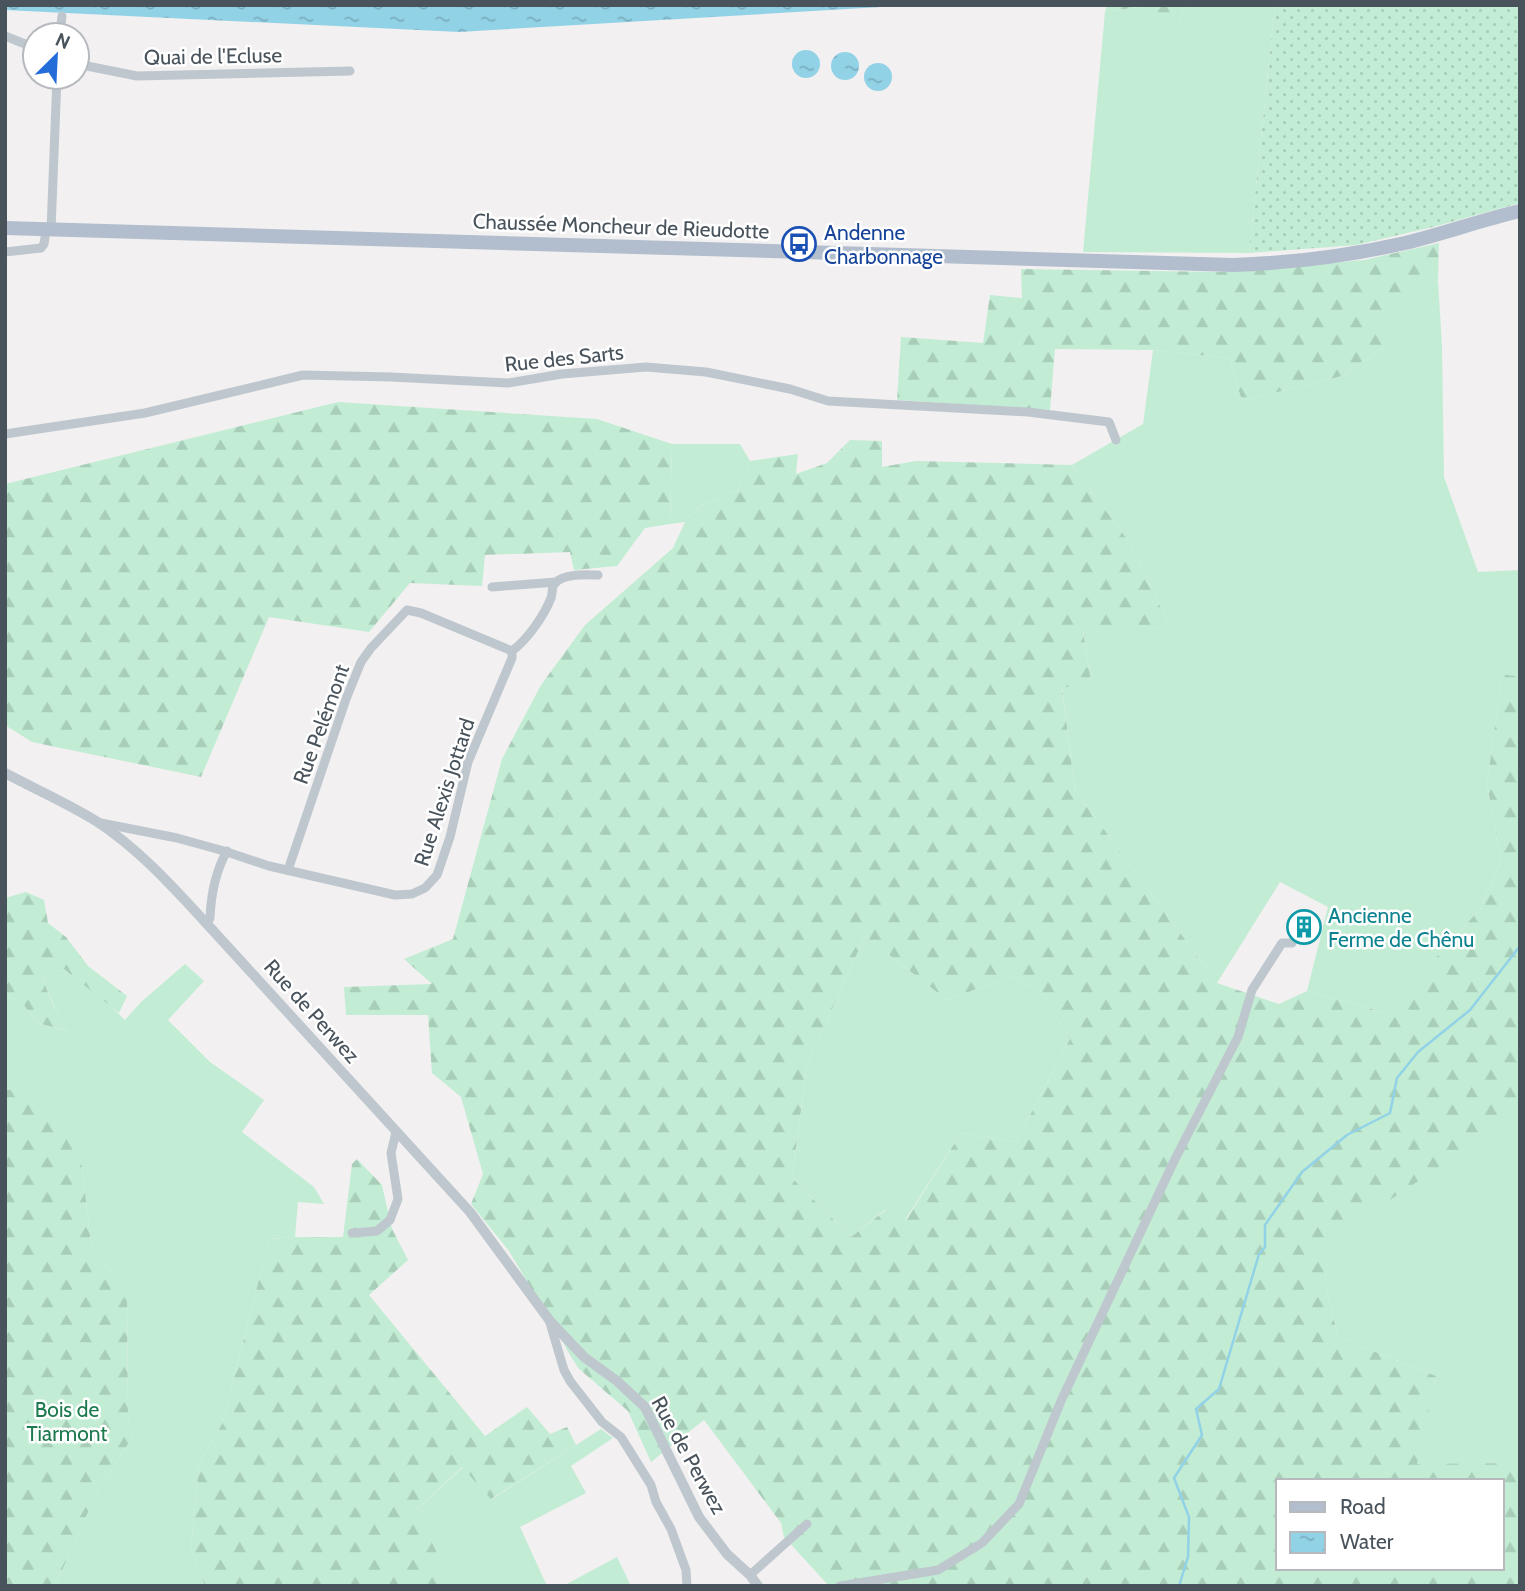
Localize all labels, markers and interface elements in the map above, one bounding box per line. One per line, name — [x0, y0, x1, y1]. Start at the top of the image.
north arrow — [21, 21, 91, 91]
text: N — [52, 28, 74, 54]
street label: Quai de l'Ecluse — [144, 42, 282, 70]
street label: Chaussée Moncheur de Rieudotte — [472, 208, 770, 244]
place label: Andenne Charbonnage — [824, 220, 943, 269]
bus stop icon: Andenne Charbonnage — [780, 225, 818, 263]
street label: Rue des Sarts — [503, 339, 625, 377]
street label: Rue Pelémont — [288, 661, 354, 787]
street label: Rue Alexis Jottard — [408, 715, 480, 869]
place label: Ancienne Ferme de Chênu — [1328, 903, 1474, 952]
building icon: Ancienne Ferme de Chênu — [1285, 908, 1323, 946]
street label: Rue de Perwez — [259, 954, 365, 1068]
street label: Rue de Perwez — [646, 1392, 732, 1518]
park label: Bois de Tiarmont — [27, 1397, 107, 1446]
legend — [1276, 1479, 1504, 1570]
text: Road — [1340, 1494, 1386, 1519]
text: Water — [1340, 1529, 1394, 1554]

